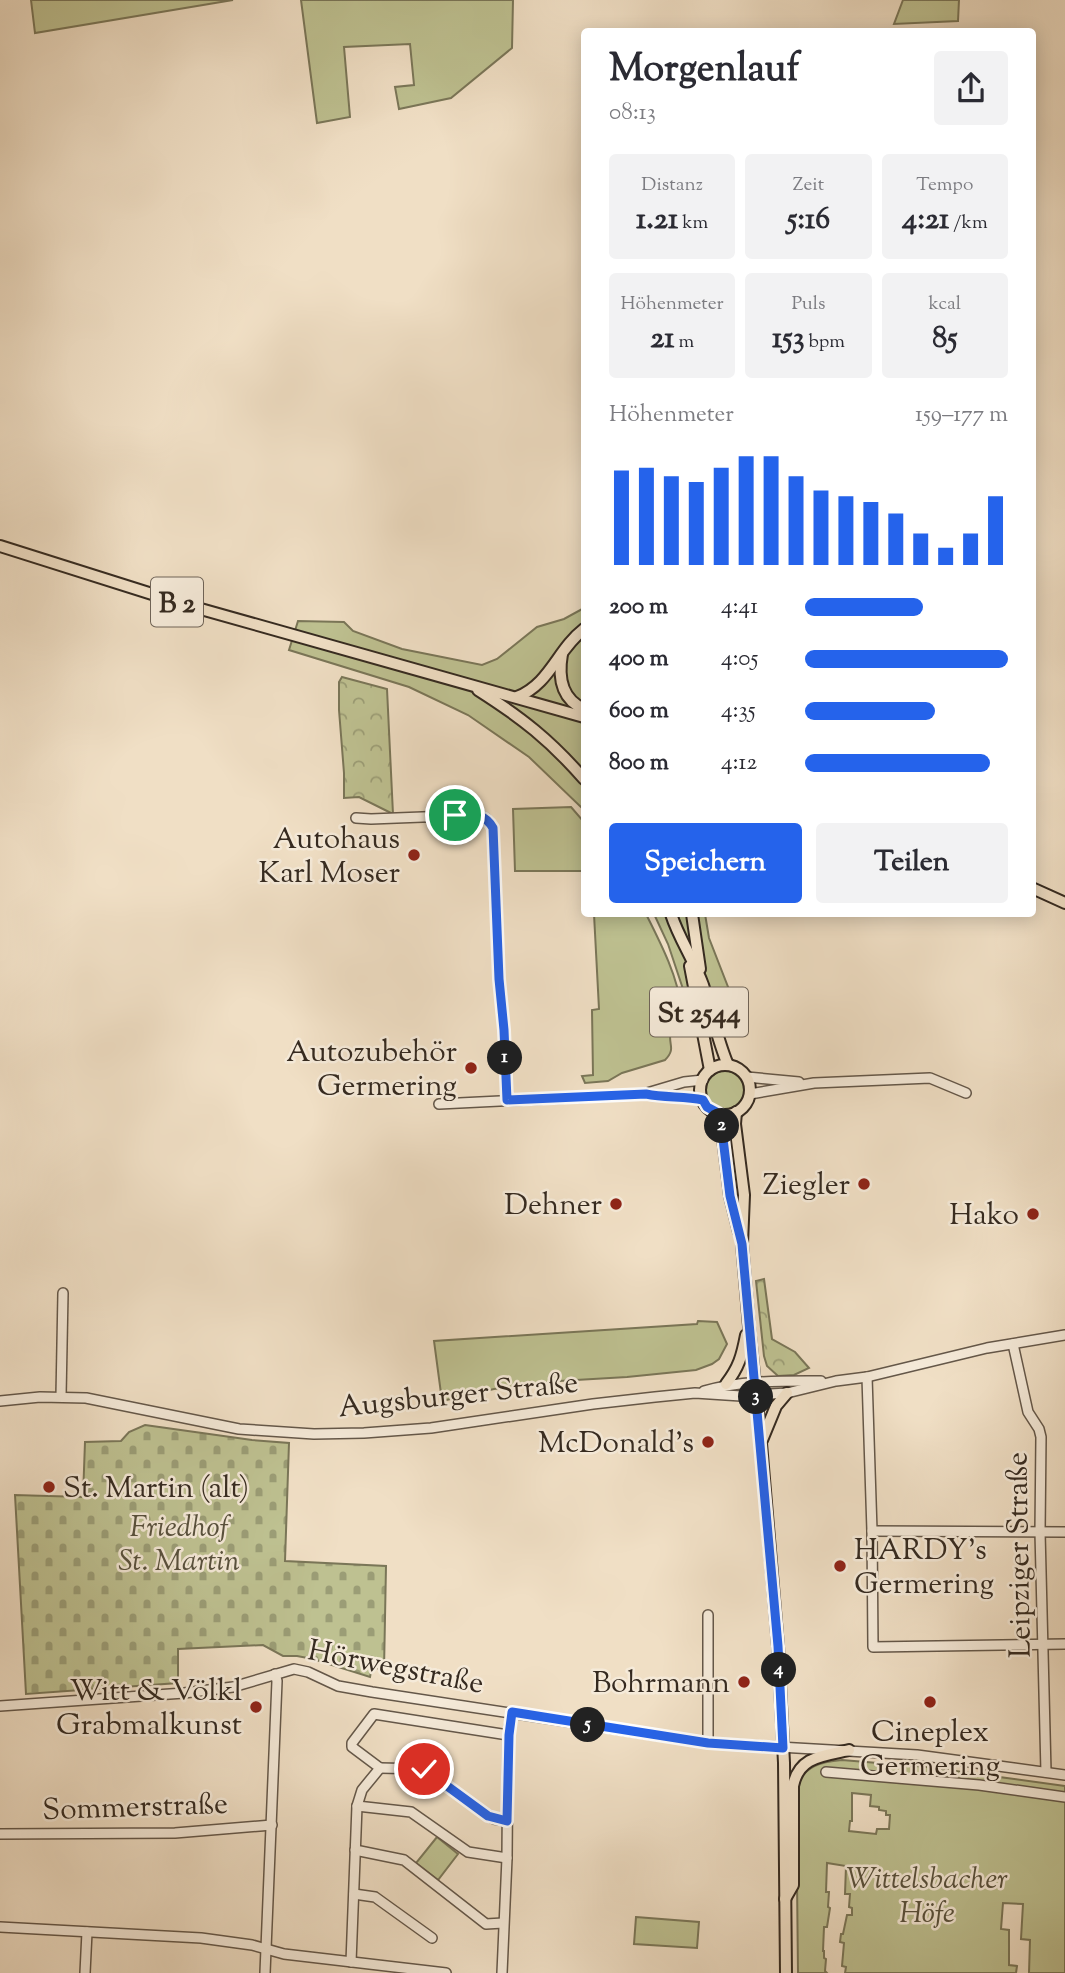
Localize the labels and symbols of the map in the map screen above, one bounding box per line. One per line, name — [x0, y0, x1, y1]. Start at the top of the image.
road number: B 2 — [151, 578, 203, 626]
pin — [425, 785, 485, 845]
place label: Autohaus Karl Moser — [258, 819, 400, 896]
marker: Autohaus Karl Moser — [406, 847, 422, 863]
road number: St 2544 — [650, 988, 748, 1036]
place label: Autozubehör Germering — [286, 1032, 457, 1109]
pin: 1 — [488, 1040, 522, 1076]
marker: Autozubehör Germering — [463, 1060, 479, 1076]
pin: 2 — [704, 1108, 740, 1144]
place label: Ziegler — [763, 1165, 850, 1208]
marker: Ziegler — [856, 1176, 872, 1192]
place label: Dehner — [504, 1185, 602, 1228]
place label: Hako — [949, 1195, 1019, 1238]
marker: Dehner — [608, 1196, 624, 1212]
marker: Hako — [1025, 1206, 1041, 1222]
street label: Augsburger Straße — [336, 1363, 580, 1430]
pin: 3 — [738, 1380, 774, 1414]
place label: McDonald's — [538, 1423, 694, 1466]
marker: McDonald's — [700, 1434, 716, 1450]
street label: Leipziger Straße — [997, 1452, 1044, 1658]
place label: St. Martin (alt) — [63, 1468, 249, 1511]
marker: St. Martin (alt) — [41, 1479, 57, 1495]
park label: Friedhof St. Martin — [118, 1507, 240, 1584]
place label: HARDY's Germering — [854, 1530, 994, 1607]
marker: HARDY's Germering — [832, 1558, 848, 1574]
street label: Hörwegstraße — [304, 1630, 487, 1707]
pin: 4 — [762, 1652, 796, 1688]
place label: Bohrmann — [592, 1663, 730, 1706]
place label: Witt & Völkl Grabmalkunst — [56, 1671, 242, 1748]
marker: Bohrmann — [736, 1674, 752, 1690]
marker: Cineplex Germering — [922, 1694, 938, 1710]
marker: Witt & Völkl Grabmalkunst — [248, 1699, 264, 1715]
pin: 5 — [570, 1708, 606, 1742]
place label: Cineplex Germering — [860, 1712, 1000, 1789]
pin — [394, 1739, 454, 1799]
street label: Sommerstraße — [42, 1784, 229, 1833]
park label: Wittelsbacher Höfe — [846, 1859, 1008, 1936]

